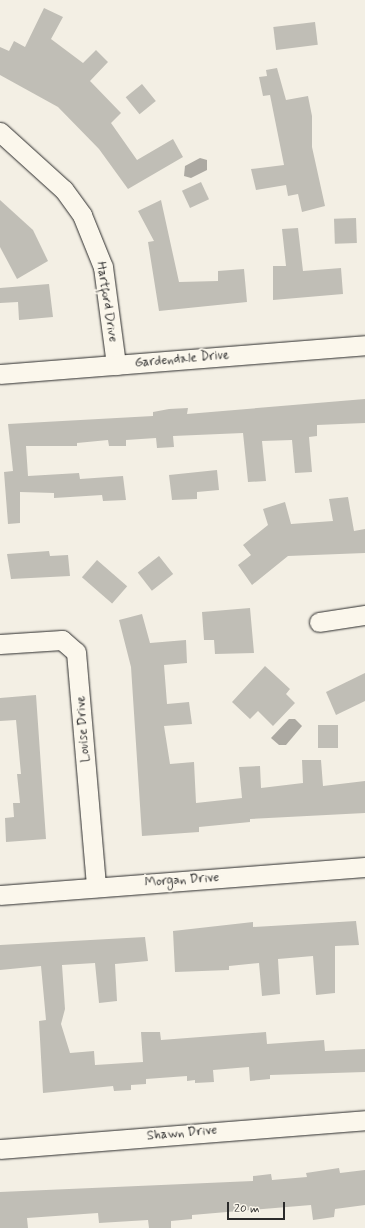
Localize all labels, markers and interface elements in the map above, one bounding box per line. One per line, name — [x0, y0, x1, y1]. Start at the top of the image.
street label: Hartford Drive — [92, 261, 120, 343]
street label: Gardendale Drive — [134, 348, 230, 372]
street label: Louise Drive — [74, 696, 94, 762]
street label: Morgan Drive — [145, 871, 219, 891]
street label: Shawn Drive — [147, 1123, 217, 1145]
scale bar — [229, 1194, 287, 1220]
text: 20 m — [234, 1201, 260, 1217]

